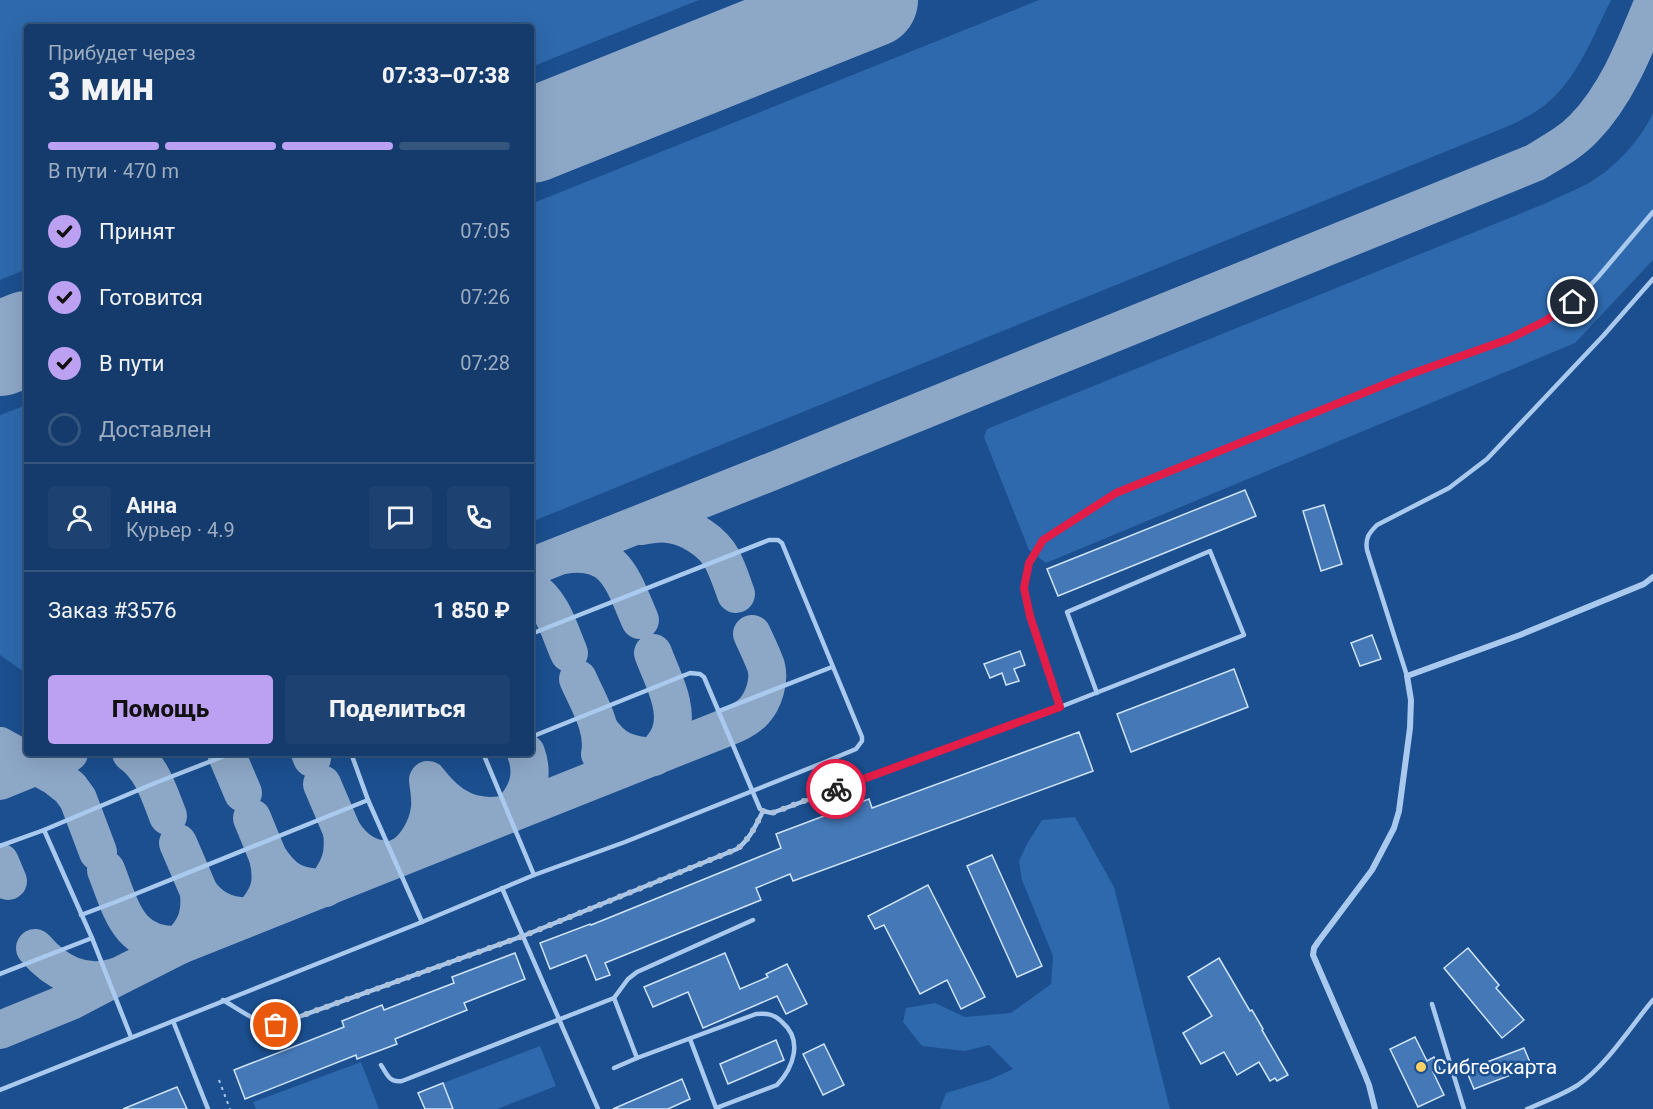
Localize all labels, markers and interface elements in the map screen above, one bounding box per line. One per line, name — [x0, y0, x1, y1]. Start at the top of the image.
text: Прибудет через — [48, 41, 196, 65]
text: 07:33–07:38 — [382, 63, 510, 88]
text: 3 мин — [48, 64, 154, 110]
text: В пути · 470 m — [48, 159, 179, 183]
icon: check — [48, 215, 81, 248]
text: Принят — [99, 219, 175, 244]
text: 07:05 — [460, 219, 510, 243]
pin — [1547, 276, 1598, 327]
icon: check — [48, 281, 81, 314]
text: Готовится — [99, 285, 203, 310]
text: 07:26 — [460, 285, 510, 309]
icon: home — [1556, 285, 1589, 318]
icon: check — [48, 347, 81, 380]
text: В пути — [99, 351, 165, 376]
text: 07:28 — [460, 351, 510, 375]
text: Доставлен — [99, 417, 212, 442]
button: person — [48, 486, 111, 549]
button: chat — [369, 486, 432, 549]
button: phone — [447, 486, 510, 549]
text: Анна — [126, 493, 177, 518]
text: Курьер · 4.9 — [126, 518, 235, 542]
text: Заказ #3576 — [48, 598, 177, 623]
text: 1 850 ₽ — [433, 598, 510, 623]
button: Помощь — [48, 675, 273, 744]
button: Поделиться — [285, 675, 510, 744]
courier — [806, 759, 866, 819]
icon: bike — [820, 773, 853, 806]
pin — [250, 999, 301, 1050]
icon: bag — [259, 1008, 292, 1041]
place label: Сибгеокарта — [1433, 1055, 1557, 1079]
marker: Сибгеокарта — [1414, 1060, 1428, 1074]

